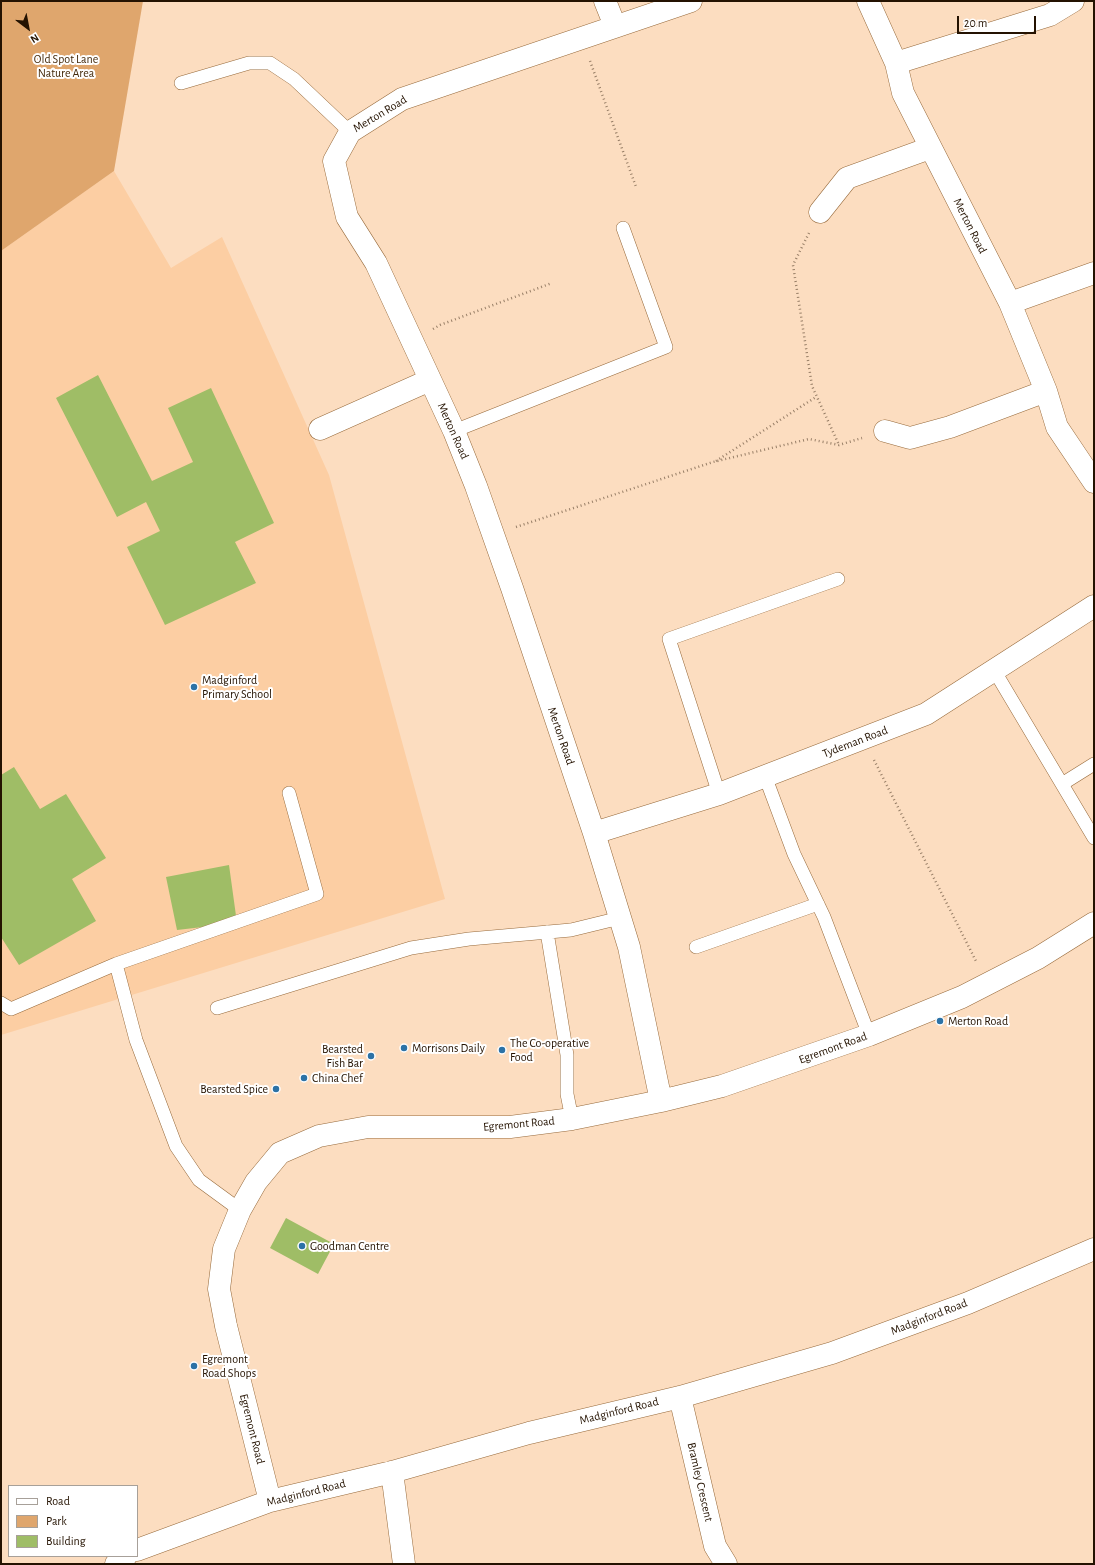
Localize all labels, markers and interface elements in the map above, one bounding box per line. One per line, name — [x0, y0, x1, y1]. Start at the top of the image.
north arrow — [8, 8, 48, 48]
scale bar — [959, 8, 1038, 34]
text: 20 m — [964, 17, 987, 29]
text: N — [28, 32, 41, 45]
park label: Old Spot Lane Nature Area — [34, 52, 98, 80]
street label: Merton Road — [351, 92, 409, 136]
street label: Merton Road — [950, 196, 990, 256]
street label: Merton Road — [434, 401, 472, 461]
place label: Madginford Primary School — [202, 673, 272, 701]
marker: Madginford Primary School — [189, 682, 199, 692]
street label: Merton Road — [544, 705, 578, 767]
street label: Tydeman Road — [820, 723, 890, 761]
place label: Merton Road — [948, 1014, 1008, 1028]
marker: Merton Road — [935, 1016, 945, 1026]
street label: Egremont Road — [797, 1029, 869, 1067]
place label: The Co-operative Food — [510, 1036, 589, 1064]
place label: Morrisons Daily — [412, 1041, 485, 1055]
place label: Bearsted Fish Bar — [322, 1042, 363, 1070]
marker: Morrisons Daily — [399, 1043, 409, 1053]
marker: The Co-operative Food — [497, 1045, 507, 1055]
marker: Bearsted Fish Bar — [366, 1051, 376, 1061]
place label: China Chef — [312, 1071, 363, 1085]
marker: China Chef — [299, 1073, 309, 1083]
place label: Bearsted Spice — [200, 1082, 268, 1096]
marker: Bearsted Spice — [271, 1084, 281, 1094]
street label: Egremont Road — [483, 1114, 555, 1134]
place label: Goodman Centre — [310, 1239, 389, 1253]
marker: Goodman Centre — [297, 1241, 307, 1251]
street label: Madginford Road — [889, 1296, 969, 1338]
place label: Egremont Road Shops — [202, 1352, 256, 1380]
marker: Egremont Road Shops — [189, 1361, 199, 1371]
street label: Egremont Road — [236, 1392, 268, 1466]
street label: Madginford Road — [578, 1394, 660, 1428]
street label: Bramley Crescent — [684, 1441, 716, 1523]
street label: Madginford Road — [265, 1476, 347, 1510]
legend — [8, 1485, 138, 1557]
text: Road — [46, 1495, 70, 1507]
text: Park — [46, 1515, 67, 1527]
text: Building — [46, 1535, 86, 1547]

